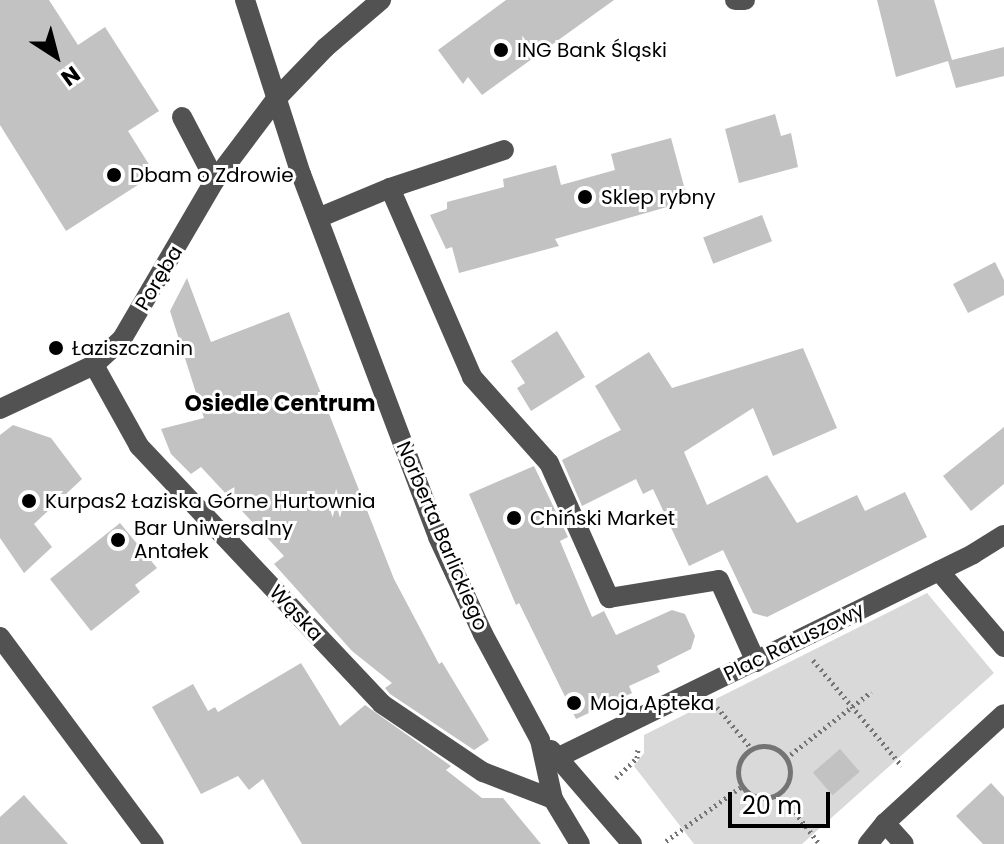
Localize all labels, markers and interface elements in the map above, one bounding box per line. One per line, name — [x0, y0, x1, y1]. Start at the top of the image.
north arrow — [16, 16, 96, 96]
place label: ING Bank Śląski — [517, 38, 667, 62]
marker: ING Bank Śląski — [492, 41, 510, 59]
text: N — [55, 58, 86, 93]
place label: Dbam o Zdrowie — [130, 163, 294, 187]
marker: Dbam o Zdrowie — [105, 166, 123, 184]
place label: Sklep rybny — [601, 185, 716, 209]
marker: Sklep rybny — [576, 188, 594, 206]
street label: Poręba — [130, 241, 188, 315]
place label: Łaziszczanin — [72, 336, 193, 360]
marker: Łaziszczanin — [47, 339, 65, 357]
district label: Osiedle Centrum — [185, 391, 375, 417]
street label: Norberta Barlickiego — [391, 438, 493, 634]
place label: Kurpas2 Łaziska Górne Hurtownia — [45, 489, 376, 513]
marker: Kurpas2 Łaziska Górne Hurtownia — [20, 492, 38, 510]
place label: Chiński Market — [530, 506, 675, 530]
marker: Chiński Market — [505, 509, 523, 527]
place label: Bar Uniwersalny Antałek — [134, 516, 293, 563]
marker: Bar Uniwersalny Antałek — [109, 531, 127, 549]
street label: Wąska — [264, 580, 328, 646]
street label: Plac Ratuszowy — [720, 598, 868, 686]
place label: Moja Apteka — [590, 691, 714, 715]
marker: Moja Apteka — [565, 694, 583, 712]
scale bar — [732, 776, 834, 826]
text: 20 m — [742, 789, 802, 822]

